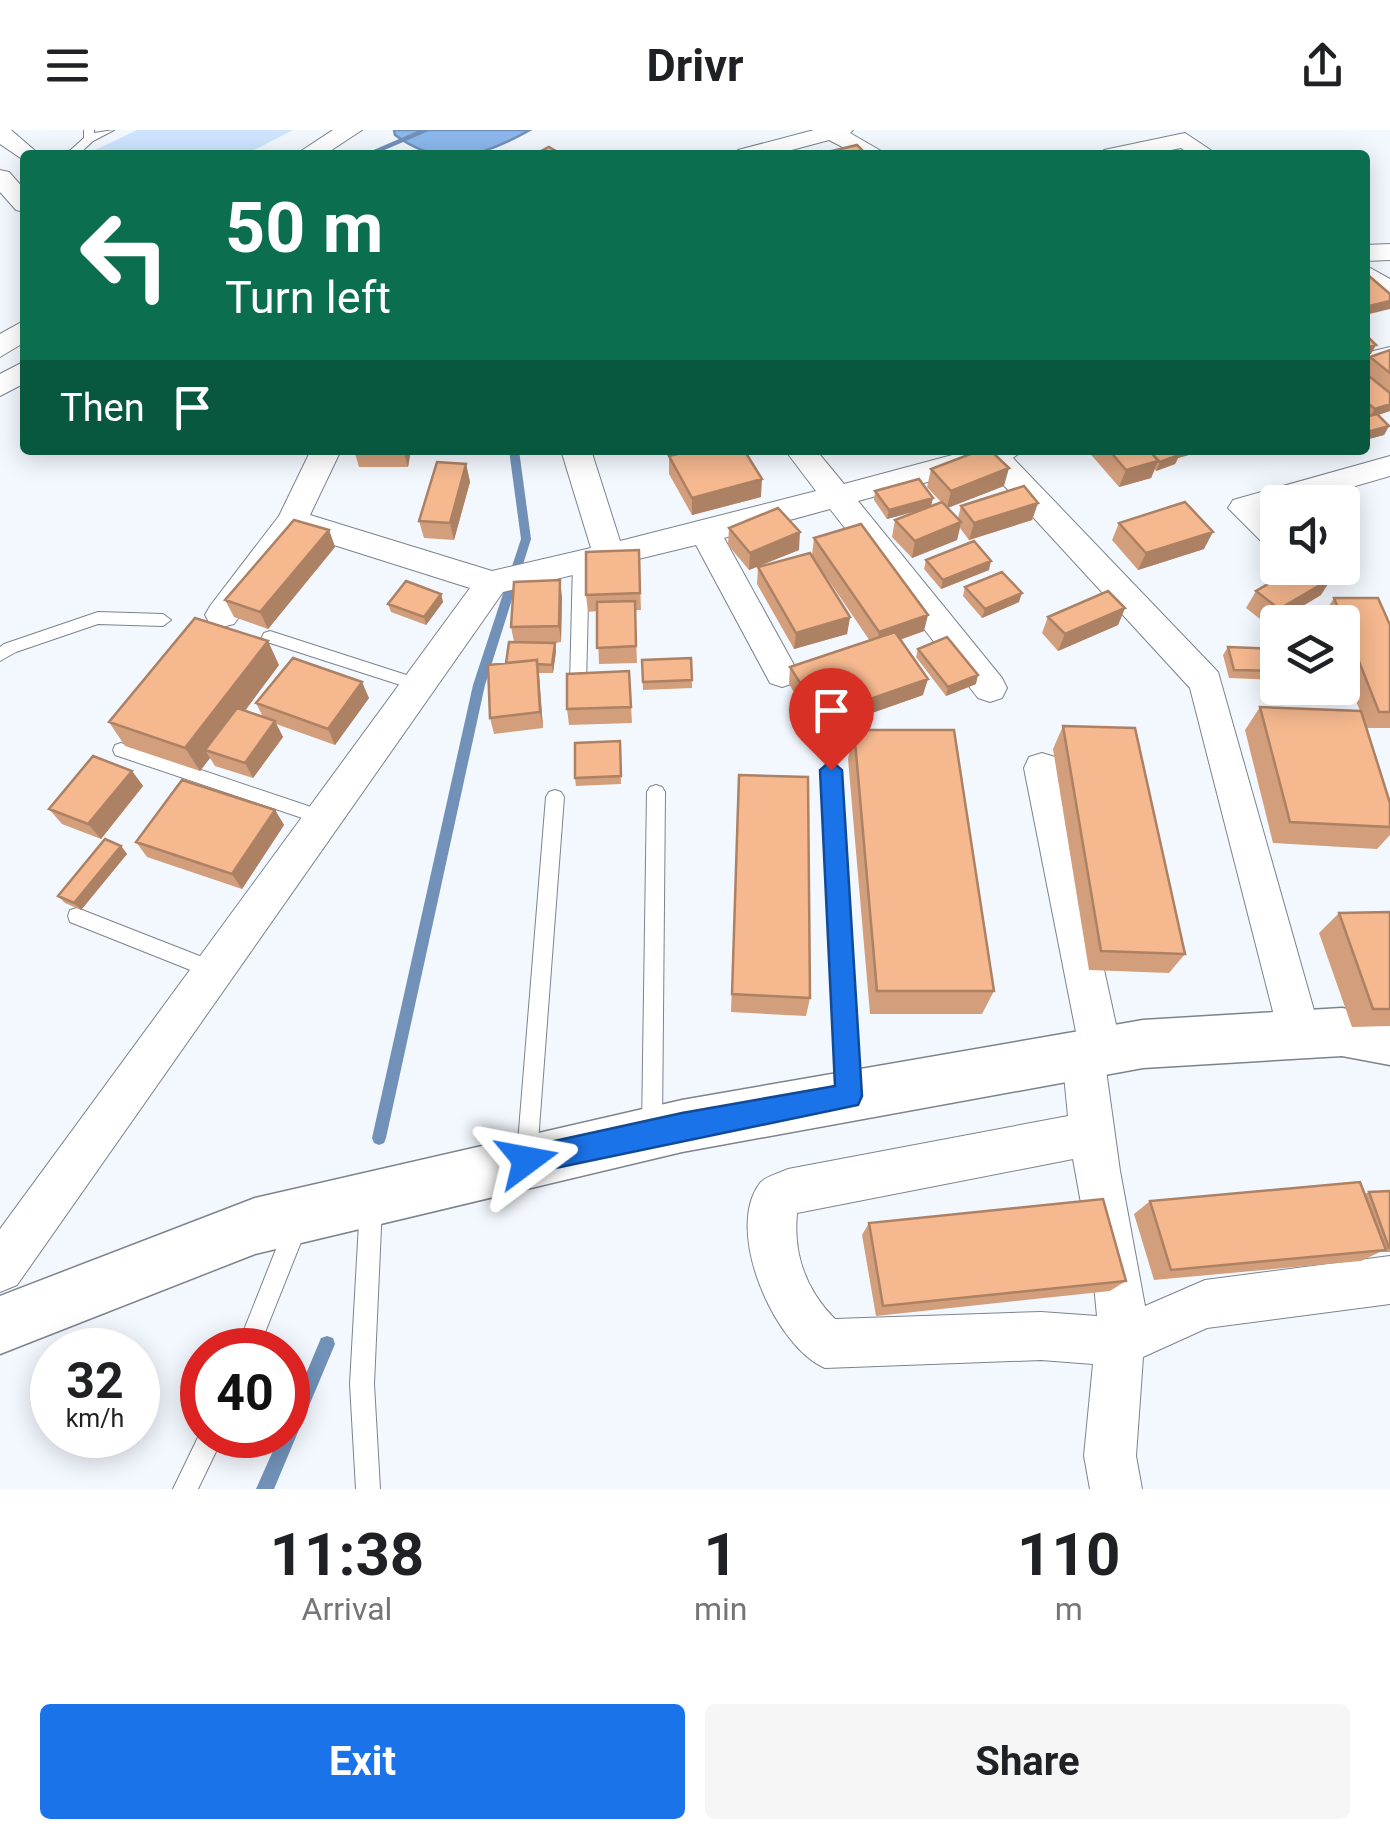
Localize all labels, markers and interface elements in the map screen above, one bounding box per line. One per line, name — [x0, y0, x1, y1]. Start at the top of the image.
icon: menu — [40, 38, 95, 93]
icon: share — [1295, 38, 1350, 93]
text: Drivr — [647, 39, 743, 92]
text: 50 m — [225, 187, 383, 269]
icon: left — [60, 190, 190, 320]
text: Turn left — [225, 271, 391, 324]
icon: arrive — [165, 380, 220, 435]
text: Then — [60, 386, 145, 430]
map controls — [1260, 485, 1360, 705]
button: sound — [1260, 485, 1360, 585]
button: layers — [1260, 605, 1360, 705]
pin — [789, 668, 874, 771]
icon: arrive — [804, 683, 859, 738]
position arrow — [475, 1108, 579, 1212]
speed limit sign: 40 — [180, 1328, 310, 1458]
text: 32 — [66, 1352, 124, 1410]
text: km/h — [66, 1404, 124, 1433]
text: 11:38 — [270, 1519, 424, 1590]
text: 1 — [703, 1519, 738, 1590]
text: 110 — [1017, 1519, 1120, 1590]
text: Arrival — [302, 1590, 392, 1628]
text: min — [694, 1590, 747, 1628]
text: m — [1055, 1590, 1083, 1628]
button: Exit — [40, 1704, 685, 1819]
button: Share — [705, 1704, 1350, 1819]

